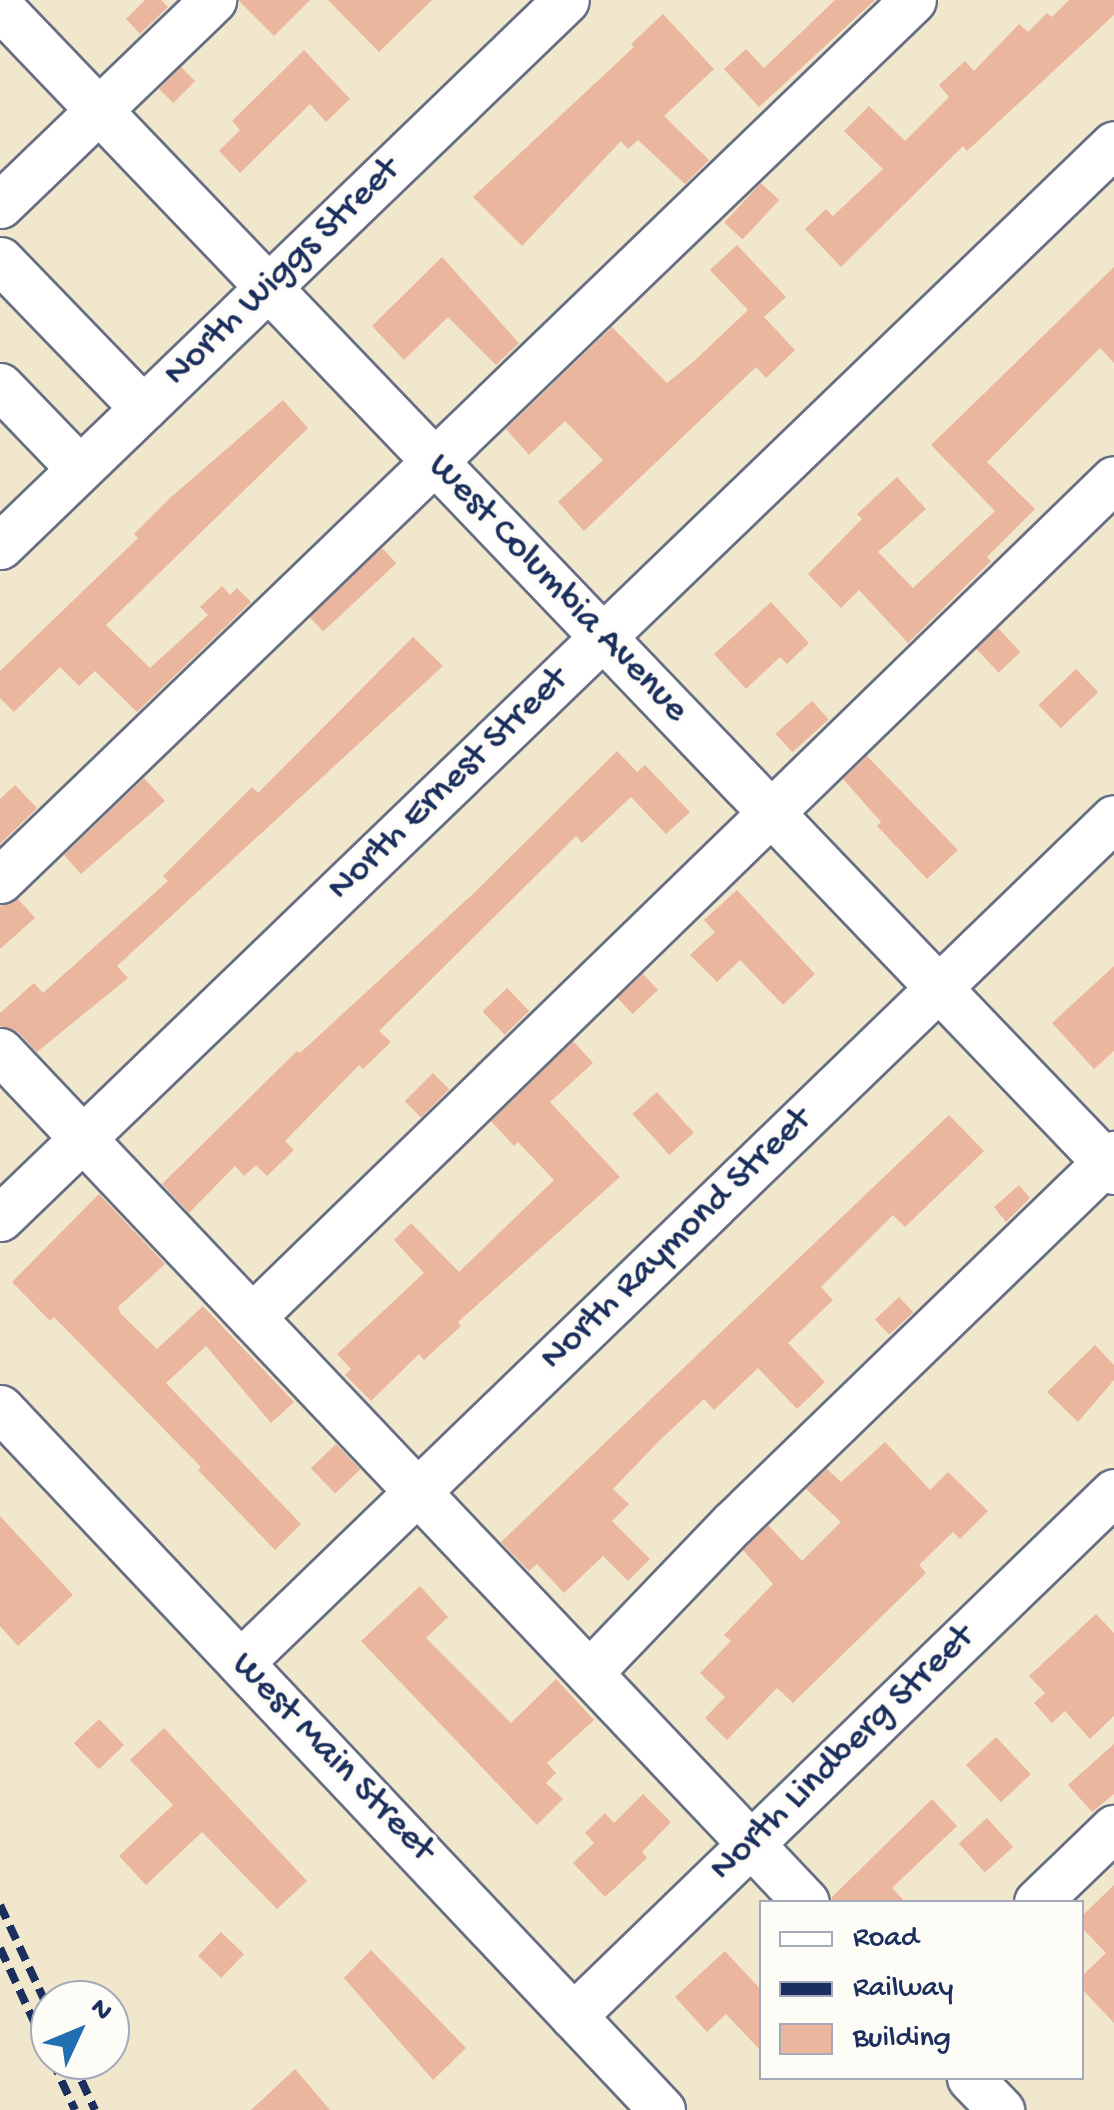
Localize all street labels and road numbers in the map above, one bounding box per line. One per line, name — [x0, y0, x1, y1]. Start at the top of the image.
street label: North Wiggs Street — [155, 149, 411, 397]
street label: West Columbia Avenue — [417, 445, 697, 733]
street label: North Ernest Street — [319, 658, 579, 912]
street label: North Raymond Street — [532, 1099, 822, 1381]
street label: North Lindberg Street — [701, 1616, 985, 1892]
street label: West Main Street — [220, 1643, 444, 1873]

